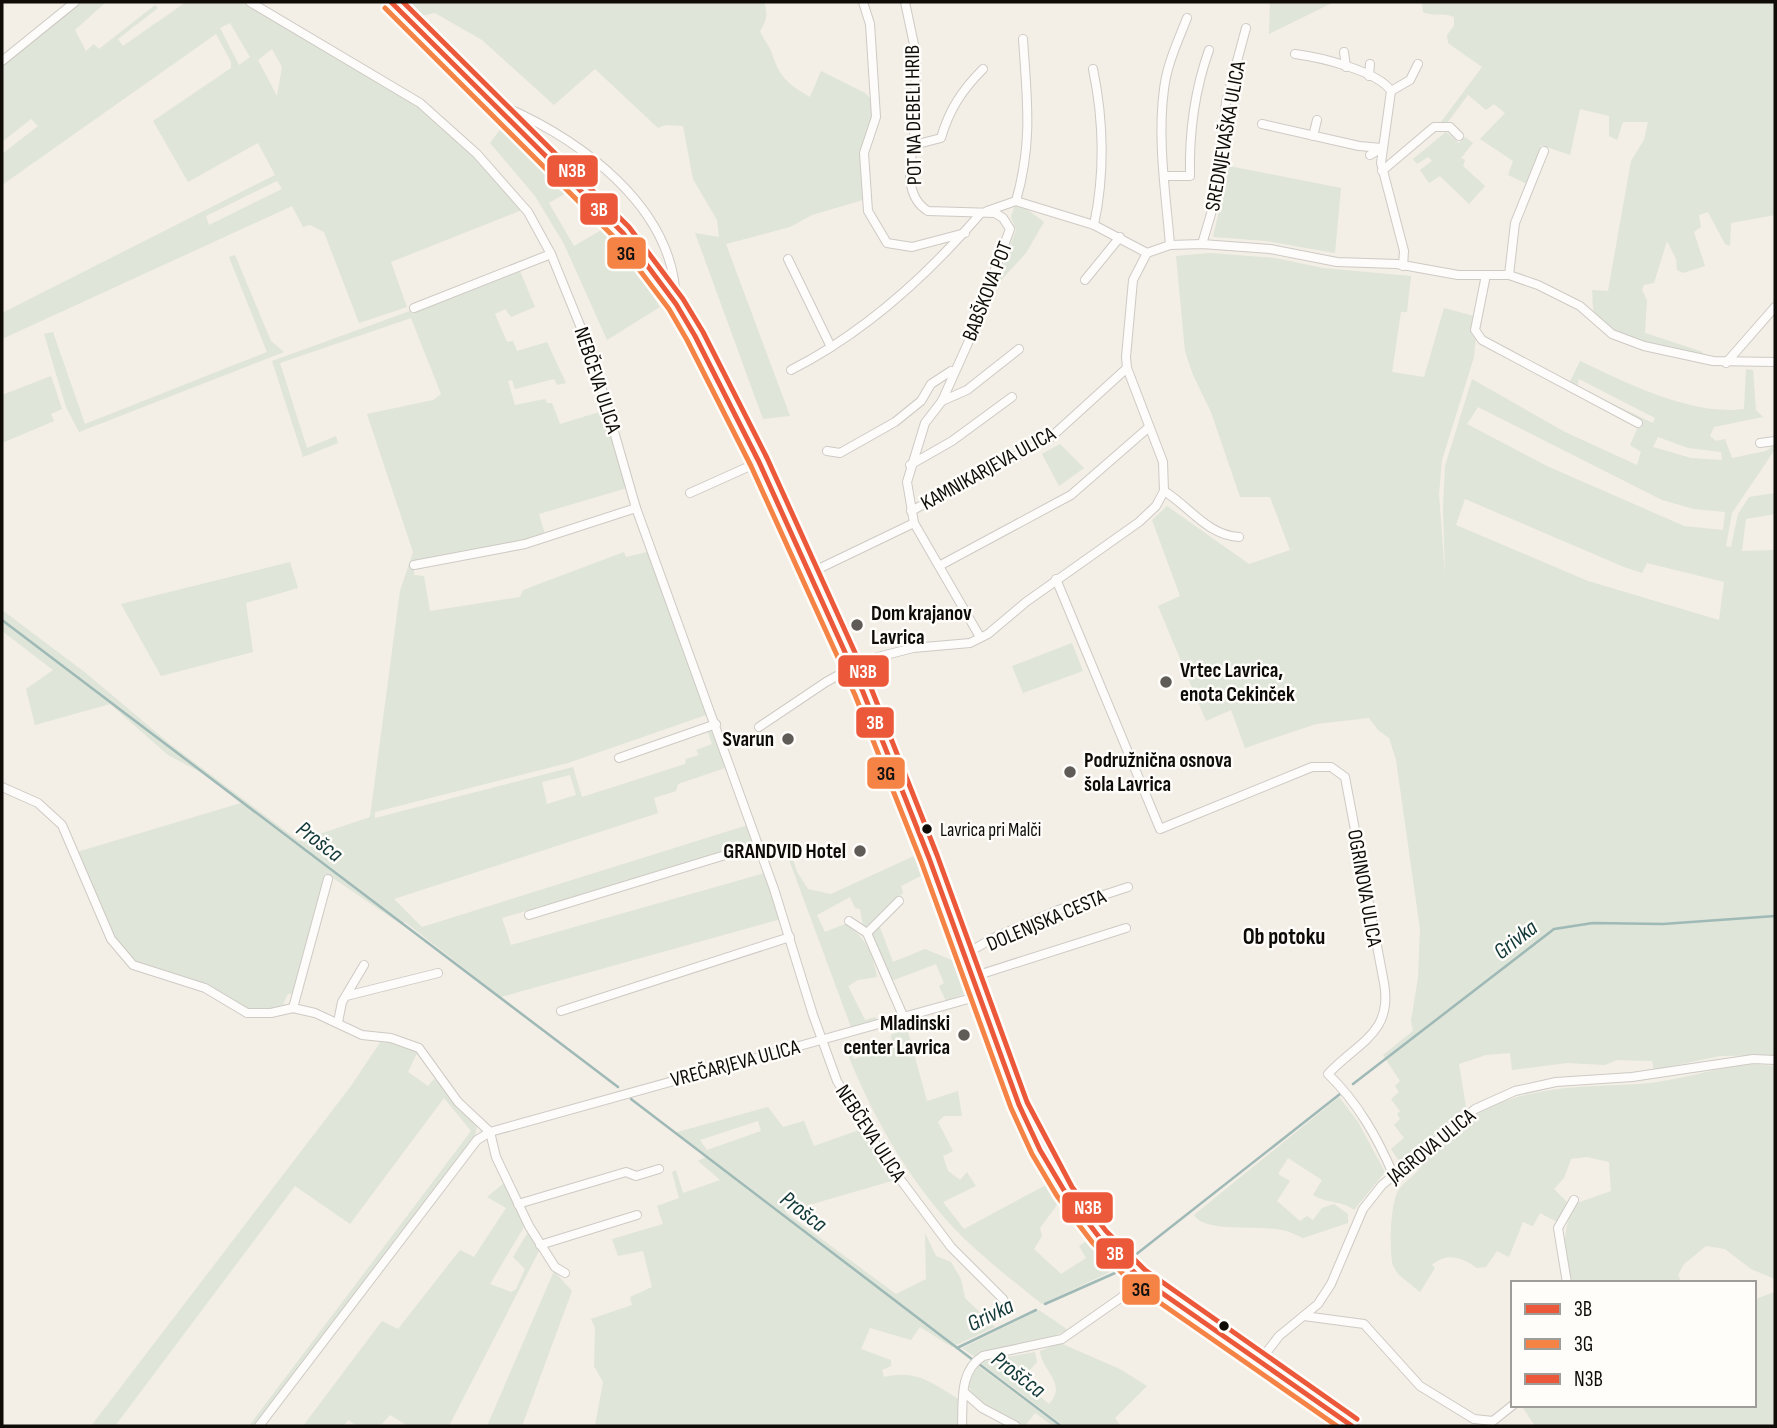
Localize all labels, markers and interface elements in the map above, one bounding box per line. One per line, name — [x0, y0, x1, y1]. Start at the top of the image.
street label: POT NA DEBELI HRIB — [900, 45, 927, 185]
street label: SREDNJEVAŠKA ULICA — [1200, 58, 1251, 213]
line badge: N3B — [546, 154, 599, 188]
text: N3B — [558, 160, 586, 183]
line badge: 3B — [579, 192, 619, 226]
text: 3B — [590, 199, 608, 222]
line badge: 3G — [606, 236, 647, 270]
street label: BABŠKOVA POT — [957, 237, 1018, 344]
text: 3G — [617, 243, 635, 266]
street label: NEBČEVA ULICA — [569, 324, 627, 437]
street label: KAMNIKARJEVA ULICA — [917, 421, 1061, 516]
place label: Dom krajanov Lavrica — [871, 601, 972, 650]
marker: Dom krajanov Lavrica — [849, 617, 865, 633]
line badge: N3B — [837, 654, 890, 688]
place label: Vrtec Lavrica, enota Cekinček — [1180, 658, 1295, 707]
text: N3B — [849, 661, 877, 684]
marker: Vrtec Lavrica, enota Cekinček — [1158, 674, 1174, 690]
line badge: 3B — [855, 706, 895, 739]
text: 3B — [866, 712, 884, 735]
place label: Svarun — [723, 727, 774, 752]
marker: Svarun — [780, 731, 796, 747]
place label: Podružnična osnova šola Lavrica — [1084, 748, 1232, 797]
line badge: 3G — [866, 756, 906, 790]
text: 3G — [877, 763, 895, 786]
marker: Podružnična osnova šola Lavrica — [1062, 764, 1078, 780]
water label: Prošca — [290, 815, 349, 869]
place label: Lavrica pri Malči — [940, 819, 1041, 842]
marker: Lavrica pri Malči — [920, 822, 934, 836]
street label: OGRINOVA ULICA — [1342, 828, 1387, 950]
place label: GRANDVID Hotel — [723, 839, 846, 864]
marker: GRANDVID Hotel — [852, 843, 868, 859]
street label: DOLENJSKA CESTA — [983, 884, 1111, 957]
water label: Grivka — [1488, 913, 1544, 966]
district label: Ob potoku — [1243, 923, 1325, 951]
place label: Mladinski center Lavrica — [844, 1011, 950, 1060]
marker: Mladinski center Lavrica — [956, 1027, 972, 1043]
street label: VREČARJEVA ULICA — [668, 1034, 803, 1093]
street label: NEBČEVA ULICA — [830, 1080, 912, 1187]
street label: JAGROVA ULICA — [1381, 1103, 1481, 1190]
water label: Prošca — [774, 1185, 833, 1239]
line badge: N3B — [1061, 1191, 1114, 1224]
text: N3B — [1074, 1197, 1102, 1220]
line badge: 3B — [1095, 1237, 1135, 1270]
text: 3B — [1106, 1243, 1124, 1266]
line badge: 3G — [1121, 1273, 1161, 1306]
text: 3G — [1132, 1279, 1150, 1302]
legend — [1511, 1281, 1756, 1407]
water label: Grivka — [963, 1291, 1019, 1338]
text: 3B — [1574, 1297, 1592, 1322]
unlabelled marker — [1217, 1319, 1231, 1333]
text: 3G — [1574, 1332, 1593, 1357]
water label: Proščca — [986, 1345, 1051, 1405]
text: N3B — [1574, 1367, 1603, 1392]

